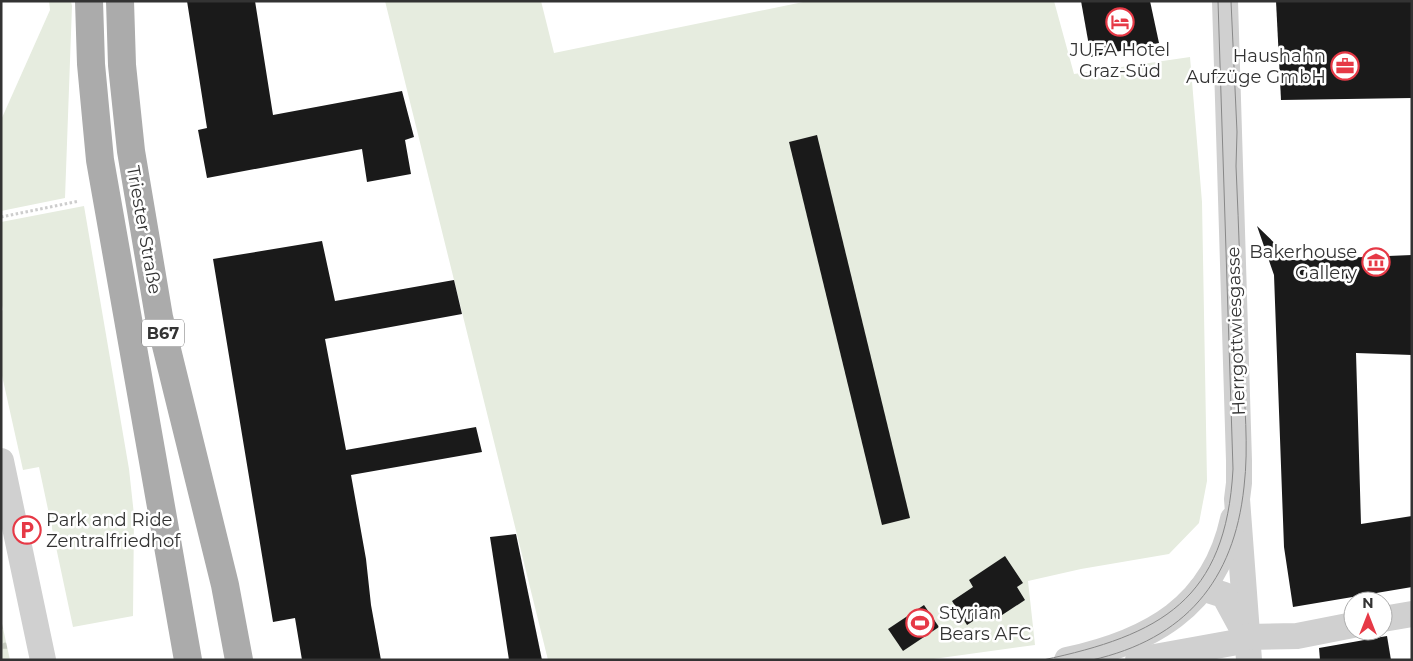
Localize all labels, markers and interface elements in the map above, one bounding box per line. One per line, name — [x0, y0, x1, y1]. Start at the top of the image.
hotel icon: JUFA Hotel Graz-Süd — [1105, 7, 1135, 37]
place label: JUFA Hotel Graz-Süd — [1069, 39, 1170, 82]
place label: Haushahn Aufzüge GmbH — [1186, 45, 1326, 88]
office icon: Haushahn Aufzüge GmbH — [1330, 51, 1360, 81]
street label: Triester Straße — [122, 164, 166, 296]
place label: Bakerhouse Gallery — [1249, 241, 1357, 284]
street label: Herrgottwiesgasse — [1222, 246, 1250, 416]
museum icon: Bakerhouse Gallery — [1361, 247, 1391, 277]
road number: B67 — [142, 319, 184, 346]
place label: Park and Ride Zentralfriedhof — [46, 509, 181, 552]
parking icon: Park and Ride Zentralfriedhof — [12, 515, 42, 545]
north arrow — [1343, 591, 1393, 641]
text: N — [1362, 594, 1374, 612]
place label: Styrian Bears AFC — [939, 602, 1032, 645]
sports icon: Styrian Bears AFC — [905, 608, 935, 638]

